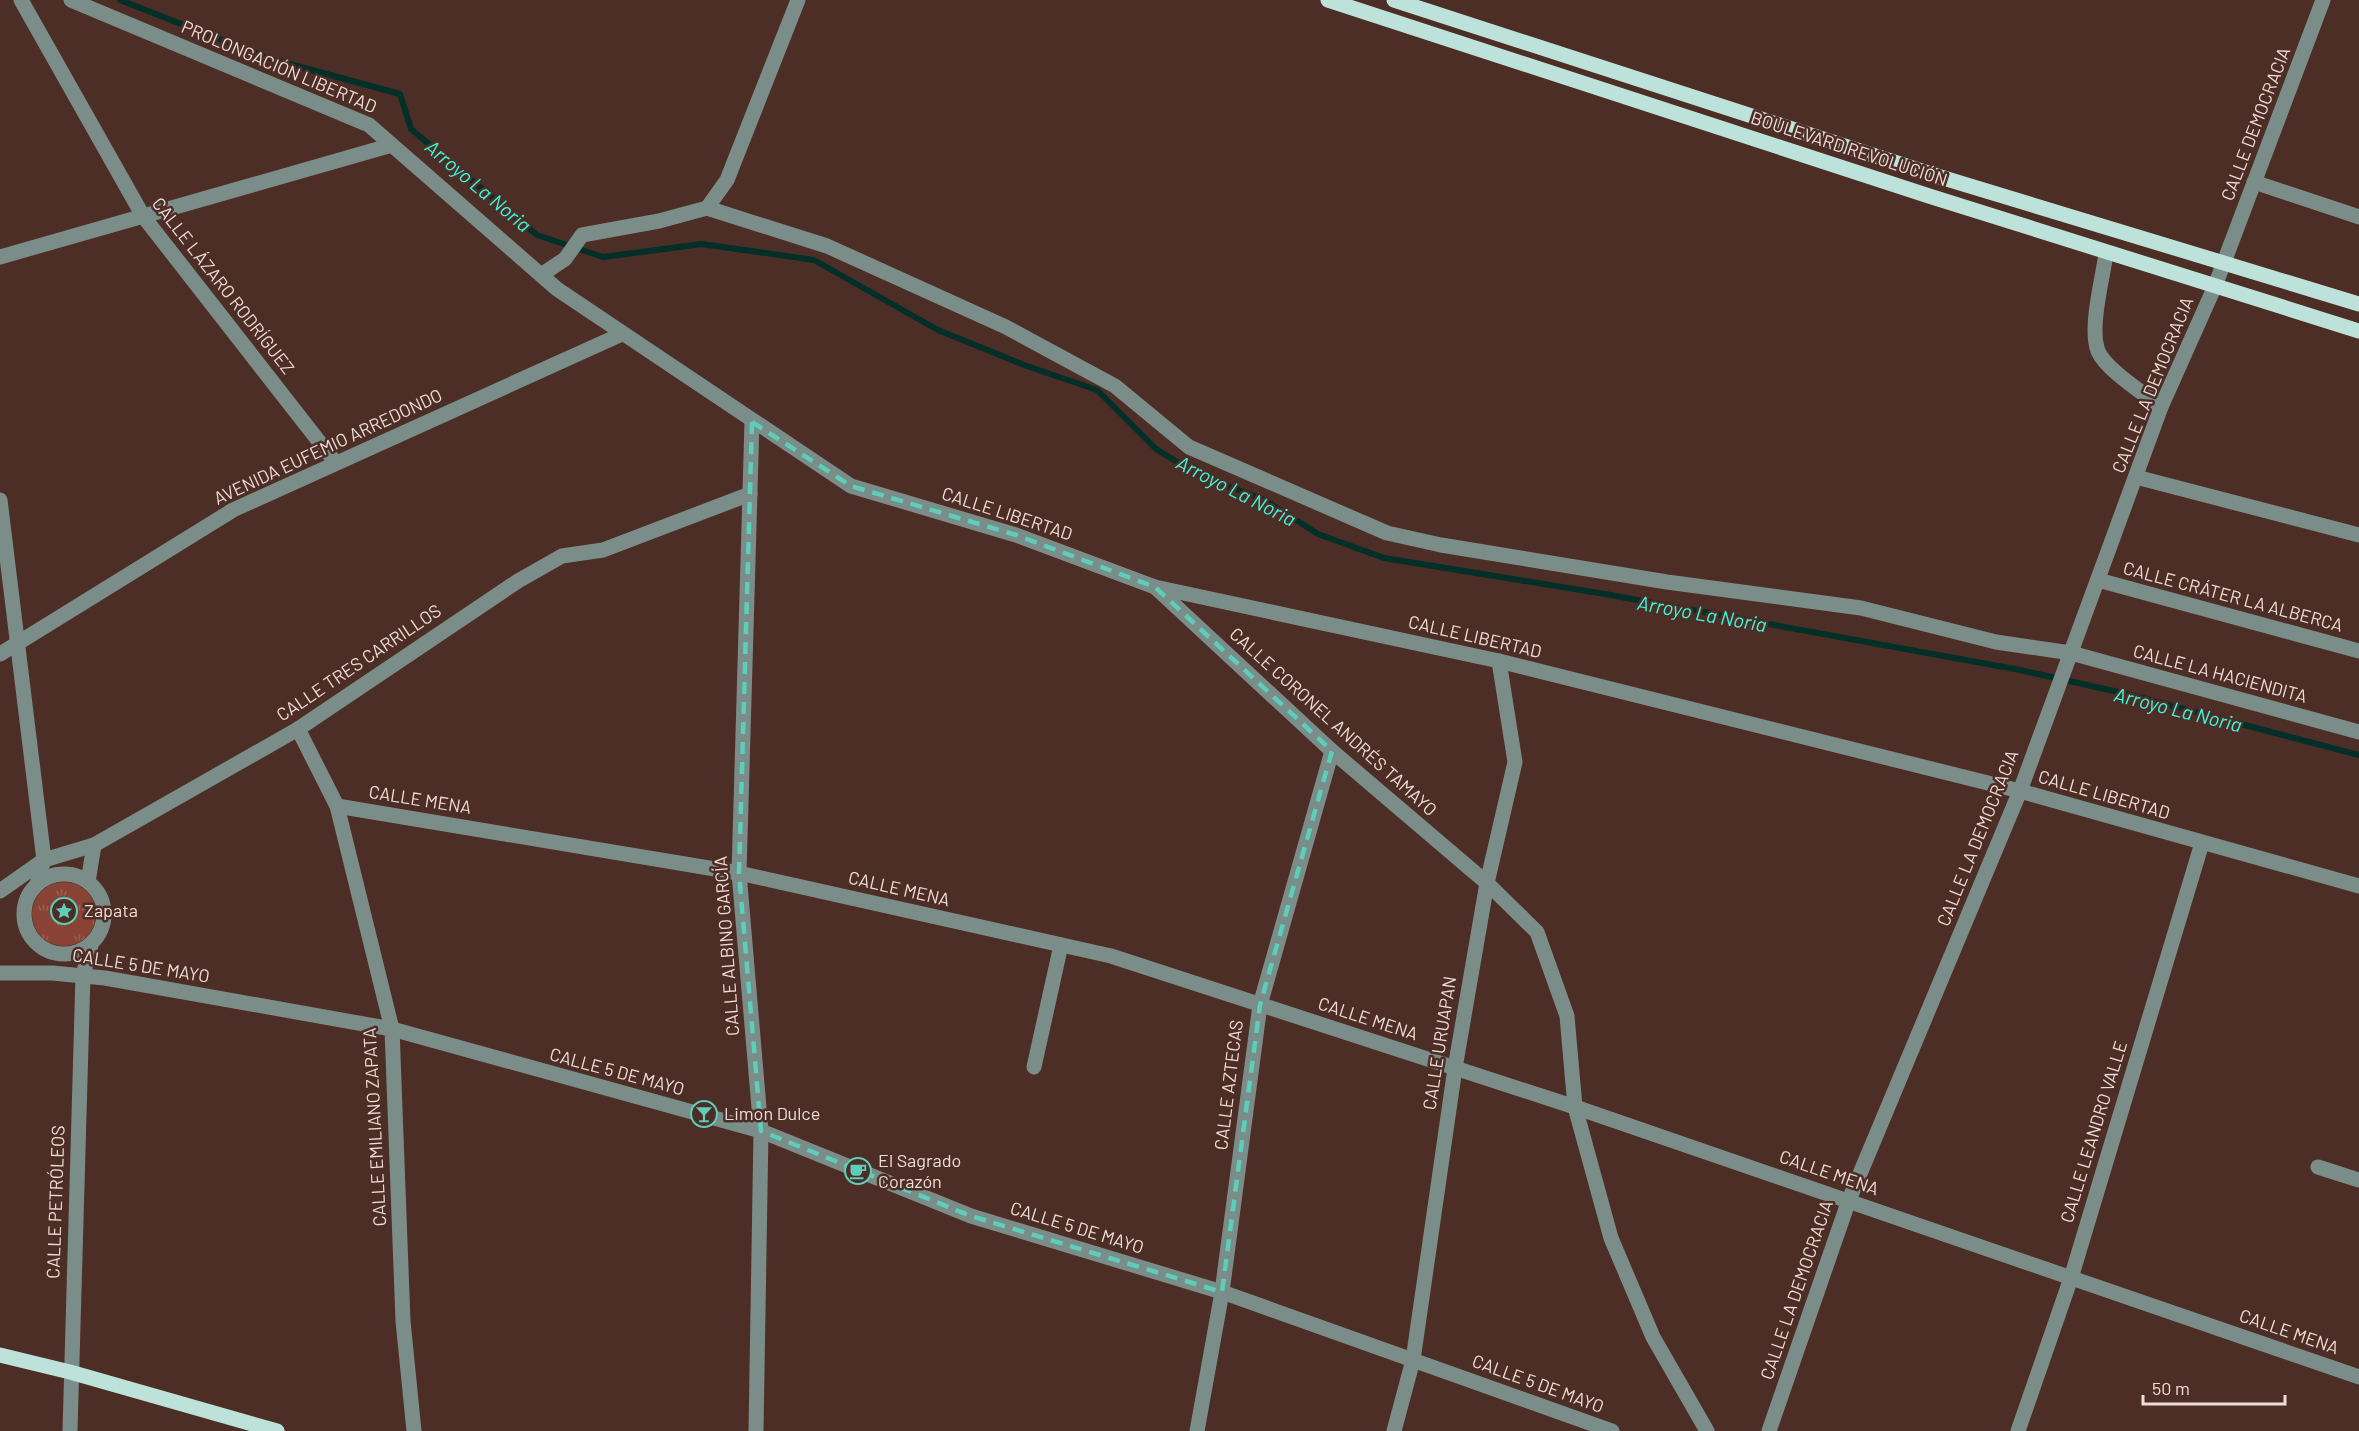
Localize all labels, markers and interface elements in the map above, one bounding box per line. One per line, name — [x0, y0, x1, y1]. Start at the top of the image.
street label: PROLONGACIÓN LIBERTAD — [178, 15, 380, 117]
street label: CALLE DEMOCRACIA — [2216, 44, 2295, 204]
street label: BOULEVARD REVOLUCIÓN — [1748, 106, 1950, 190]
water label: Arroyo La Noria — [421, 134, 536, 236]
street label: CALLE LÁZARO RODRÍGUEZ — [148, 193, 300, 378]
street label: CALLE LA DEMOCRACIA — [2107, 293, 2198, 476]
street label: AVENIDA EUFEMIO ARREDONDO — [210, 383, 445, 509]
water label: Arroyo La Noria — [1173, 450, 1300, 530]
street label: CALLE LIBERTAD — [939, 482, 1075, 545]
street label: CALLE CRÁTER LA ALBERCA — [2121, 556, 2346, 636]
water label: Arroyo La Noria — [1636, 590, 1769, 636]
street label: CALLE TRES CARRILLOS — [272, 599, 445, 725]
street label: CALLE LIBERTAD — [1406, 610, 1544, 662]
street label: CALLE CORONEL ANDRÉS TAMAYO — [1225, 622, 1442, 820]
street label: CALLE LA HACIENDITA — [2131, 639, 2310, 707]
water label: Arroyo La Noria — [2112, 682, 2245, 736]
street label: CALLE LA DEMOCRACIA — [1932, 746, 2023, 929]
street label: CALLE LIBERTAD — [2036, 765, 2173, 823]
street label: CALLE MENA — [367, 780, 473, 818]
street label: CALLE ALBINO GARCÍA — [709, 855, 743, 1037]
street label: CALLE MENA — [846, 866, 952, 910]
place icon: Zapata — [49, 896, 79, 926]
place label: Zapata — [84, 899, 138, 921]
street label: CALLE 5 DE MAYO — [71, 943, 211, 987]
street label: CALLE URUAPAN — [1418, 974, 1460, 1111]
street label: CALLE MENA — [1316, 992, 1421, 1045]
street label: CALLE AZTECAS — [1209, 1019, 1247, 1151]
street label: CALLE EMILIANO ZAPATA — [358, 1027, 390, 1227]
street label: CALLE LEANDRO VALLE — [2055, 1038, 2131, 1225]
street label: CALLE 5 DE MAYO — [547, 1042, 687, 1100]
bar icon: Limon Dulce — [689, 1099, 719, 1129]
place label: Limon Dulce — [724, 1102, 820, 1124]
street label: CALLE PETRÓLEOS — [41, 1125, 69, 1279]
street label: CALLE MENA — [1777, 1145, 1882, 1199]
place label: El Sagrado Corazón — [878, 1149, 961, 1192]
cafe icon: El Sagrado Corazón — [843, 1156, 873, 1186]
street label: CALLE 5 DE MAYO — [1008, 1196, 1147, 1258]
street label: CALLE LA DEMOCRACIA — [1755, 1197, 1837, 1382]
street label: CALLE MENA — [2237, 1304, 2342, 1358]
street label: CALLE 5 DE MAYO — [1469, 1349, 1607, 1417]
scale bar — [2143, 1368, 2286, 1406]
text: 50 m — [2152, 1377, 2190, 1399]

